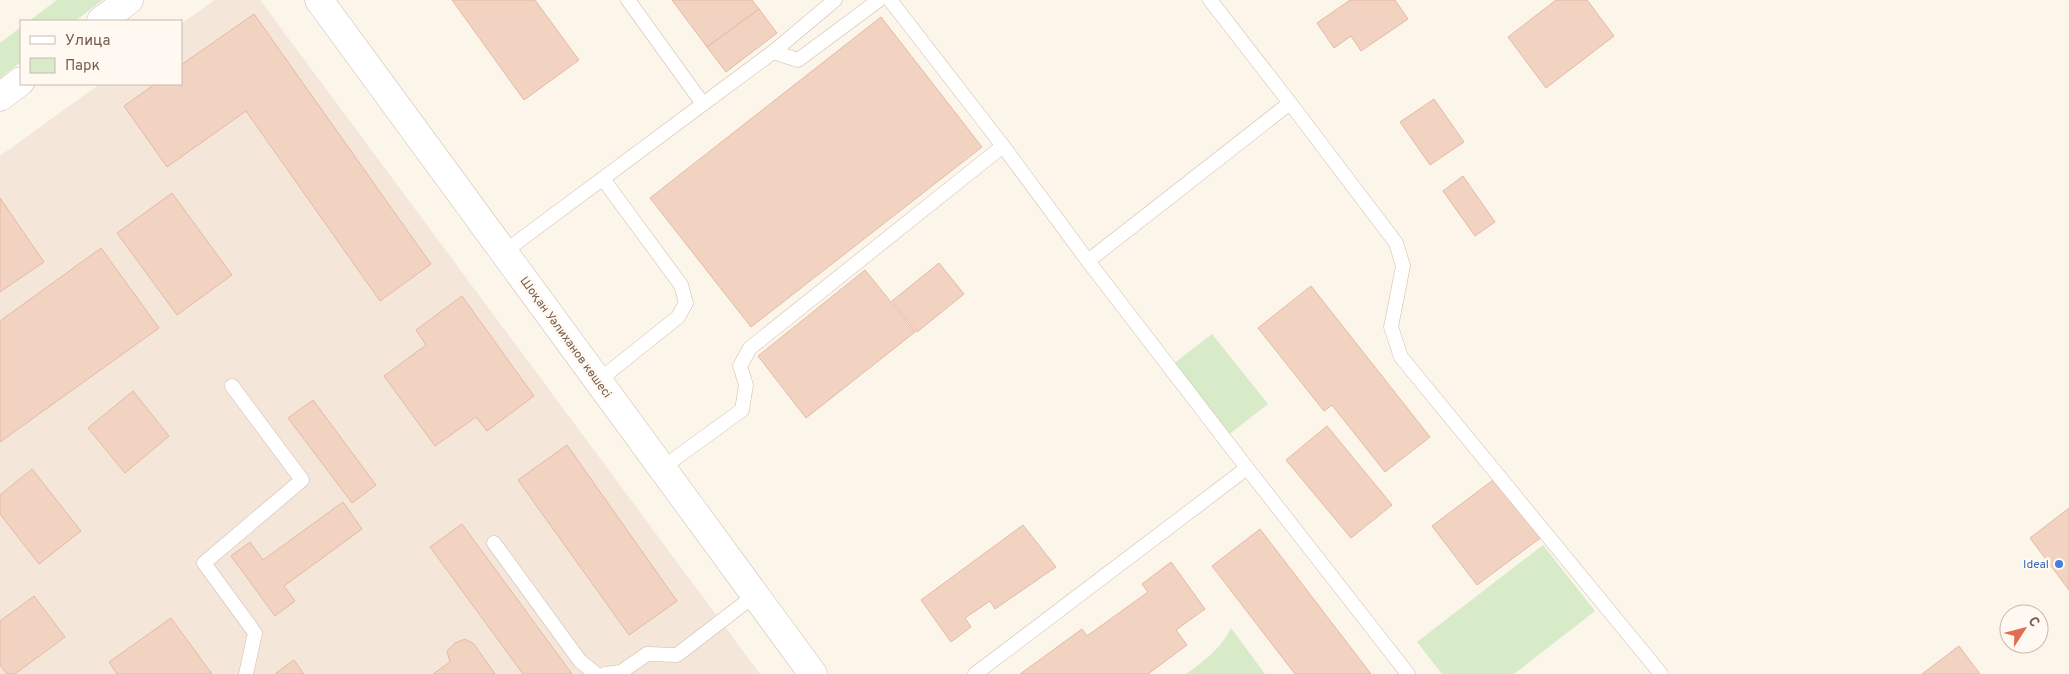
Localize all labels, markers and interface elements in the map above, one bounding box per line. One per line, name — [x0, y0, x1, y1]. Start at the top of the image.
legend — [20, 20, 182, 85]
text: Улица — [65, 32, 110, 51]
text: Парк — [65, 57, 100, 76]
street label: Шоқан Уәлиханов көшесі — [516, 274, 615, 401]
place label: Ideal — [2023, 557, 2049, 573]
marker: Ideal — [2053, 558, 2065, 570]
north arrow — [1999, 604, 2049, 654]
text: С — [2024, 614, 2043, 631]

